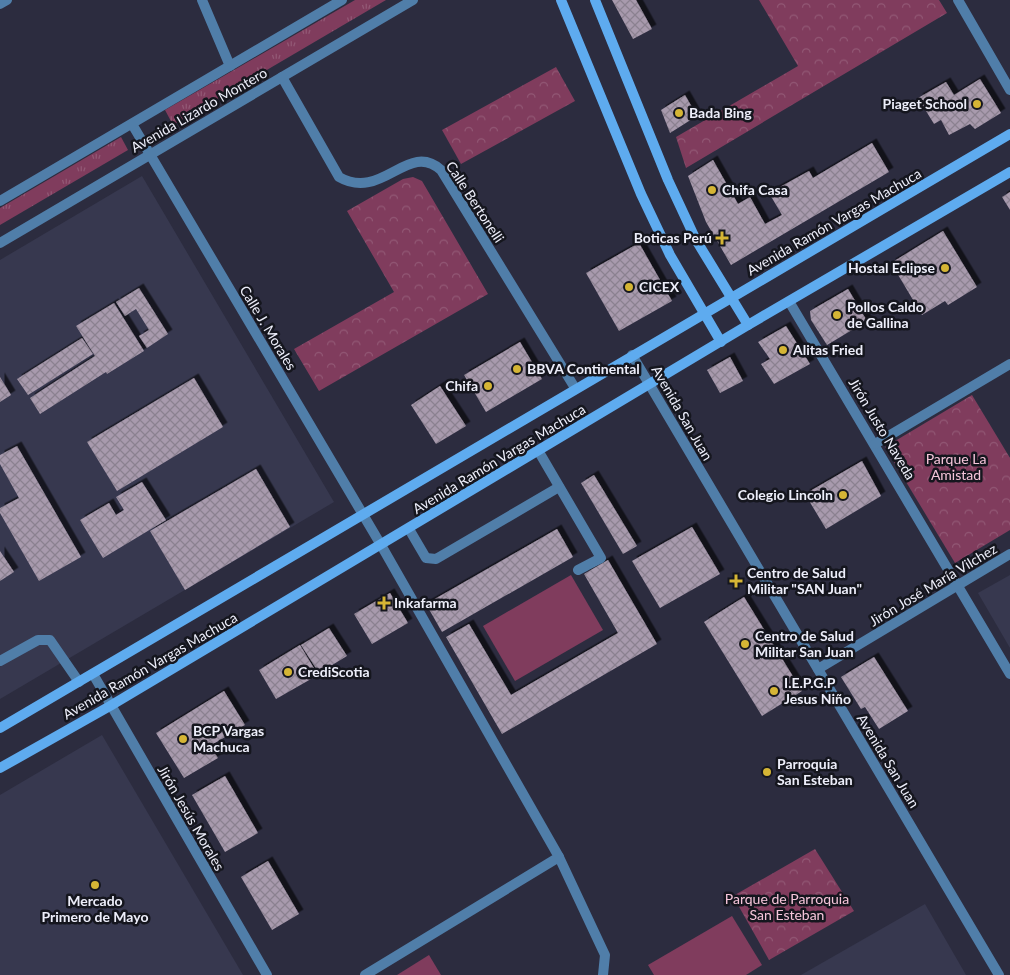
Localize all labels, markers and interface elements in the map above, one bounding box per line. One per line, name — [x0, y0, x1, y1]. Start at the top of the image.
street label: Avenida Lizardo Montero — [128, 64, 270, 156]
place label: Piaget School — [883, 95, 967, 112]
marker: Piaget School — [971, 98, 983, 110]
place label: Bada Bing — [689, 104, 752, 121]
marker: Bada Bing — [673, 107, 685, 119]
street label: Calle Bertonelli — [443, 158, 508, 246]
street label: Avenida Ramón Vargas Machuca — [743, 164, 924, 279]
place label: Chifa Casa — [722, 181, 788, 198]
marker: Chifa Casa — [706, 184, 718, 196]
place label: Boticas Perú — [634, 229, 712, 246]
marker: Boticas Perú — [716, 232, 728, 244]
place label: Hostal Eclipse — [848, 259, 936, 276]
marker: Hostal Eclipse — [939, 262, 951, 274]
place label: CICEX — [639, 278, 680, 295]
marker: CICEX — [623, 281, 635, 293]
street label: Calle J. Morales — [237, 282, 300, 373]
place label: Pollos Caldo de Gallina — [847, 298, 924, 331]
marker: Pollos Caldo de Gallina — [831, 309, 843, 321]
place label: Alitas Fried — [792, 341, 863, 358]
marker: Alitas Fried — [777, 344, 789, 356]
place label: BBVA Continental — [527, 360, 640, 377]
street label: Avenida San Juan — [648, 362, 716, 463]
marker: BBVA Continental — [511, 363, 523, 375]
street label: Jirón Justo Naveda — [845, 375, 919, 483]
place label: Chifa — [445, 377, 478, 394]
marker: Chifa — [482, 380, 494, 392]
street label: Avenida Ramón Vargas Machuca — [409, 400, 588, 517]
park label: Parque La Amistad — [926, 450, 986, 483]
place label: Colegio Lincoln — [738, 486, 833, 503]
marker: Colegio Lincoln — [837, 489, 849, 501]
street label: Jirón José María Vilchez — [866, 540, 1000, 629]
place label: Centro de Salud Militar "SAN Juan" — [747, 564, 862, 597]
marker: Centro de Salud Militar "SAN Juan" — [729, 574, 743, 588]
place label: Inkafarma — [394, 594, 457, 611]
marker: Inkafarma — [378, 597, 390, 609]
street label: Avenida Ramón Vargas Machuca — [59, 608, 240, 723]
place label: Centro de Salud Militar San Juan — [755, 627, 854, 660]
marker: Centro de Salud Militar San Juan — [739, 638, 751, 650]
place label: CrediScotia — [298, 663, 370, 680]
marker: CrediScotia — [282, 666, 294, 678]
place label: I.E.P.G.P Jesus Niño — [784, 674, 851, 707]
marker: I.E.P.G.P Jesus Niño — [768, 685, 780, 697]
street label: Avenida San Juan — [854, 711, 923, 811]
place label: BCP Vargas Machuca — [193, 722, 264, 755]
marker: BCP Vargas Machuca — [177, 733, 189, 745]
place label: Parroquia San Esteban — [777, 755, 853, 788]
street label: Jirón Jesús Morales — [154, 762, 229, 873]
marker: Parroquia San Esteban — [761, 766, 773, 778]
marker: Mercado Primero de Mayo — [89, 879, 101, 891]
park label: Parque de Parroquia San Esteban — [725, 890, 849, 923]
place label: Mercado Primero de Mayo — [42, 892, 148, 925]

